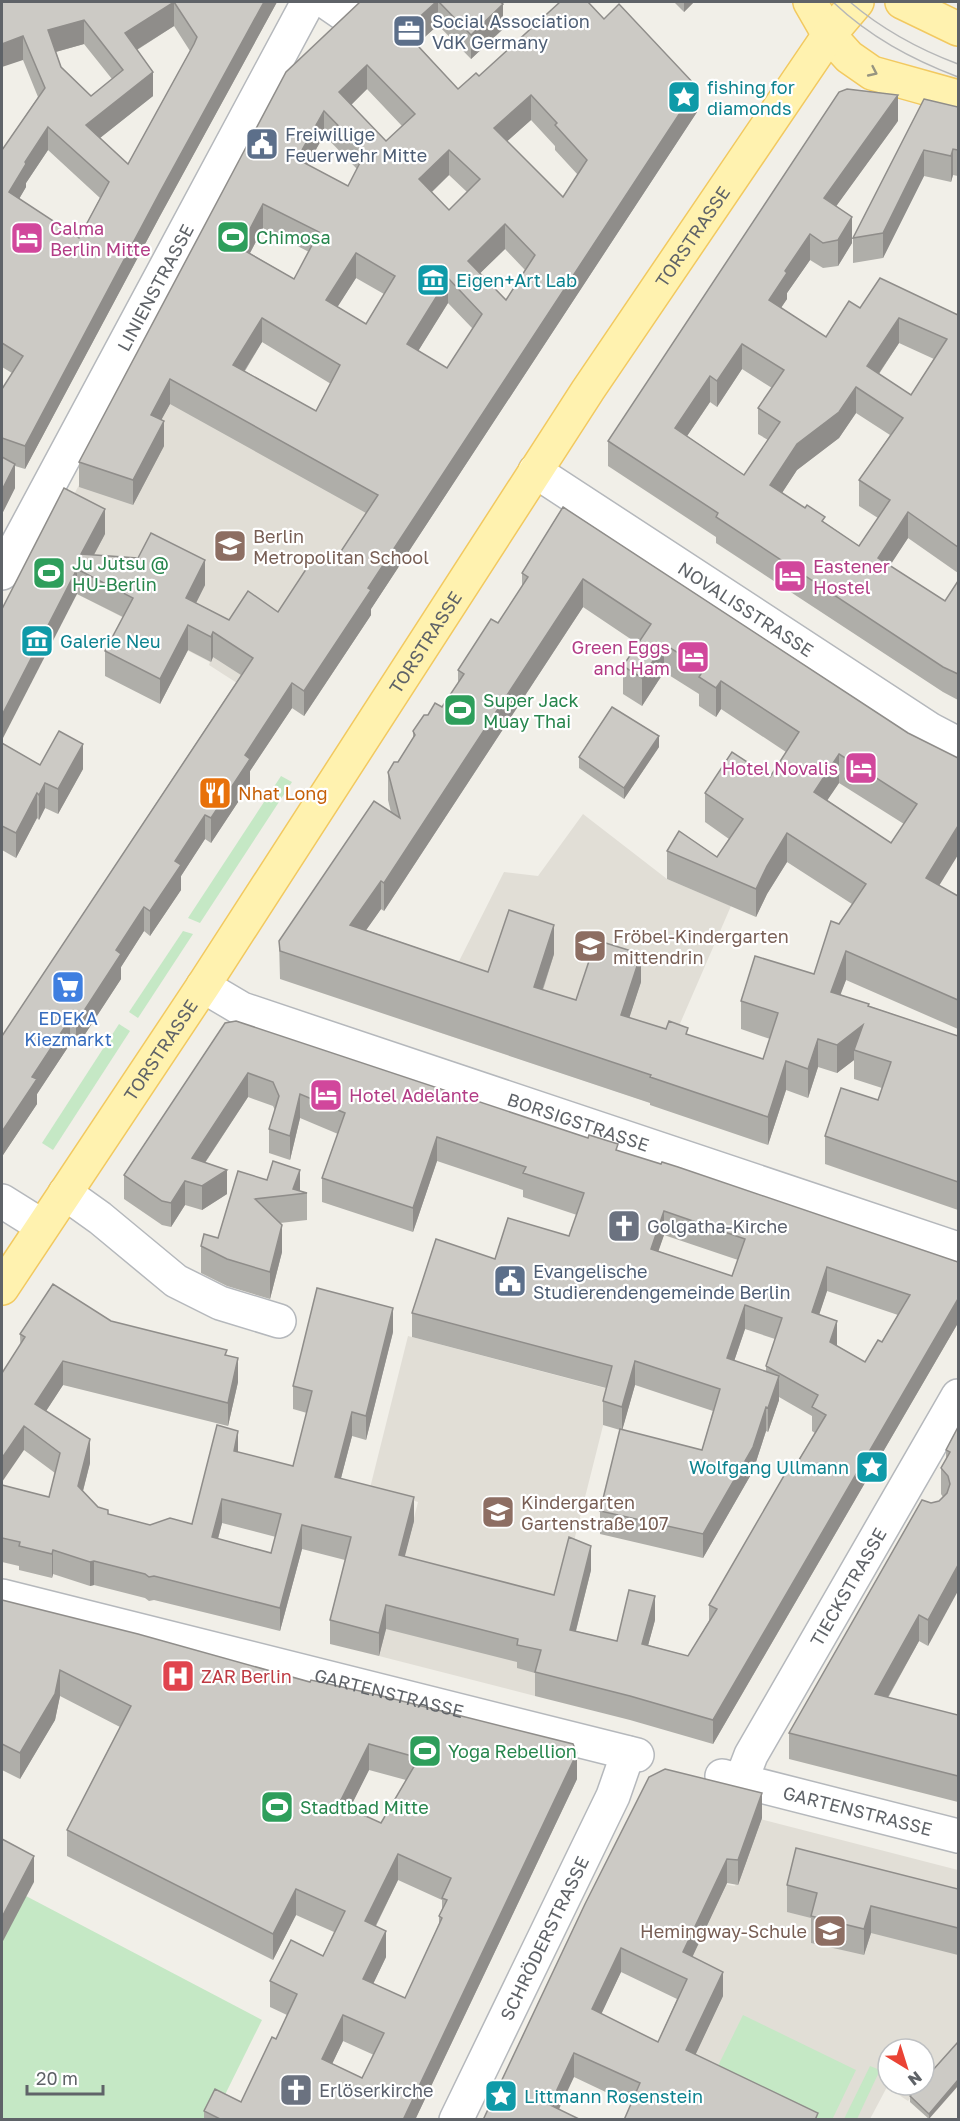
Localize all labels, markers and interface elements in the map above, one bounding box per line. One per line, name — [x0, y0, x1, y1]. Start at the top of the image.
place label: Social Association VdK Germany — [432, 10, 590, 53]
office icon: Social Association VdK Germany — [391, 13, 427, 49]
one-way arrow — [867, 64, 878, 76]
place label: fishing for diamonds — [707, 76, 795, 119]
place icon: fishing for diamonds — [666, 79, 702, 115]
place label: Freiwillige Feuerwehr Mitte — [285, 123, 427, 166]
public building icon: Freiwillige Feuerwehr Mitte — [244, 126, 280, 162]
street label: TORSTRASSE — [650, 182, 734, 291]
place label: Calma Berlin Mitte — [50, 217, 151, 260]
sports icon: Chimosa — [215, 219, 251, 255]
hotel icon: Calma Berlin Mitte — [9, 220, 45, 256]
street label: LINIENSTRASSE — [112, 220, 198, 355]
place label: Chimosa — [256, 226, 331, 248]
museum icon: Eigen+Art Lab — [415, 262, 451, 298]
place label: Eigen+Art Lab — [456, 269, 577, 291]
place label: Berlin Metropolitan School — [253, 525, 429, 568]
school or university icon: Berlin Metropolitan School — [212, 528, 248, 564]
place label: Ju Jutsu @ HU-Berlin — [72, 552, 169, 595]
sports icon: Ju Jutsu @ HU-Berlin — [31, 555, 67, 591]
place label: Eastener Hostel — [813, 555, 890, 598]
street label: NOVALISSTRASSE — [674, 557, 818, 661]
hotel icon: Eastener Hostel — [772, 558, 808, 594]
street label: TORSTRASSE — [384, 587, 466, 697]
museum icon: Galerie Neu — [19, 623, 55, 659]
place label: Galerie Neu — [60, 630, 161, 652]
place label: Green Eggs and Ham — [572, 636, 670, 679]
hotel icon: Green Eggs and Ham — [675, 639, 711, 675]
place label: Super Jack Muay Thai — [483, 689, 579, 732]
sports icon: Super Jack Muay Thai — [442, 692, 478, 728]
hotel icon: Hotel Novalis — [843, 750, 879, 786]
place label: Hotel Novalis — [722, 757, 838, 779]
restaurant icon: Nhat Long — [197, 775, 233, 811]
place label: Nhat Long — [238, 782, 327, 804]
place label: Fröbel-Kindergarten mittendrin — [613, 925, 789, 968]
school or university icon: Fröbel-Kindergarten mittendrin — [572, 928, 608, 964]
supermarket icon: EDEKA Kiezmarkt — [50, 969, 86, 1005]
street label: TORSTRASSE — [119, 995, 202, 1105]
place label: EDEKA Kiezmarkt — [24, 1007, 112, 1050]
hotel icon: Hotel Adelante — [308, 1077, 344, 1113]
place label: Hotel Adelante — [349, 1084, 479, 1106]
street label: BORSIGSTRASSE — [505, 1088, 652, 1156]
church icon: Golgatha-Kirche — [606, 1208, 642, 1244]
place label: Golgatha-Kirche — [647, 1215, 788, 1237]
place label: Evangelische Studierendengemeinde Berlin — [533, 1260, 790, 1303]
public building icon: Evangelische Studierendengemeinde Berlin — [492, 1263, 528, 1299]
place icon: Wolfgang Ullmann — [854, 1449, 890, 1485]
place label: Wolfgang Ullmann — [689, 1456, 849, 1478]
place label: Kindergarten Gartenstraße 107 — [521, 1491, 669, 1534]
school or university icon: Kindergarten Gartenstraße 107 — [480, 1494, 516, 1530]
street label: TIECKSTRASSE — [805, 1524, 891, 1650]
hospital icon: ZAR Berlin — [160, 1658, 196, 1694]
street label: GARTENSTRASSE — [312, 1664, 466, 1722]
place label: ZAR Berlin — [201, 1665, 292, 1687]
sports icon: Yoga Rebellion — [407, 1733, 443, 1769]
place label: Yoga Rebellion — [448, 1740, 577, 1762]
street label: GARTENSTRASSE — [781, 1781, 935, 1840]
sports icon: Stadtbad Mitte — [259, 1789, 295, 1825]
place label: Stadtbad Mitte — [300, 1796, 429, 1818]
street label: SCHRÖDERSTRASSE — [495, 1853, 593, 2024]
school or university icon: Hemingway-Schule — [812, 1913, 848, 1949]
place label: Hemingway-Schule — [640, 1920, 807, 1942]
north arrow — [876, 2037, 936, 2097]
scale bar — [27, 2058, 104, 2096]
text: 20 m — [36, 2067, 78, 2089]
text: N — [904, 2067, 926, 2090]
church icon: Erlöserkirche — [278, 2072, 314, 2108]
place icon: Littmann Rosenstein — [483, 2078, 519, 2114]
place label: Erlöserkirche — [319, 2079, 434, 2101]
place label: Littmann Rosenstein — [524, 2085, 703, 2107]

